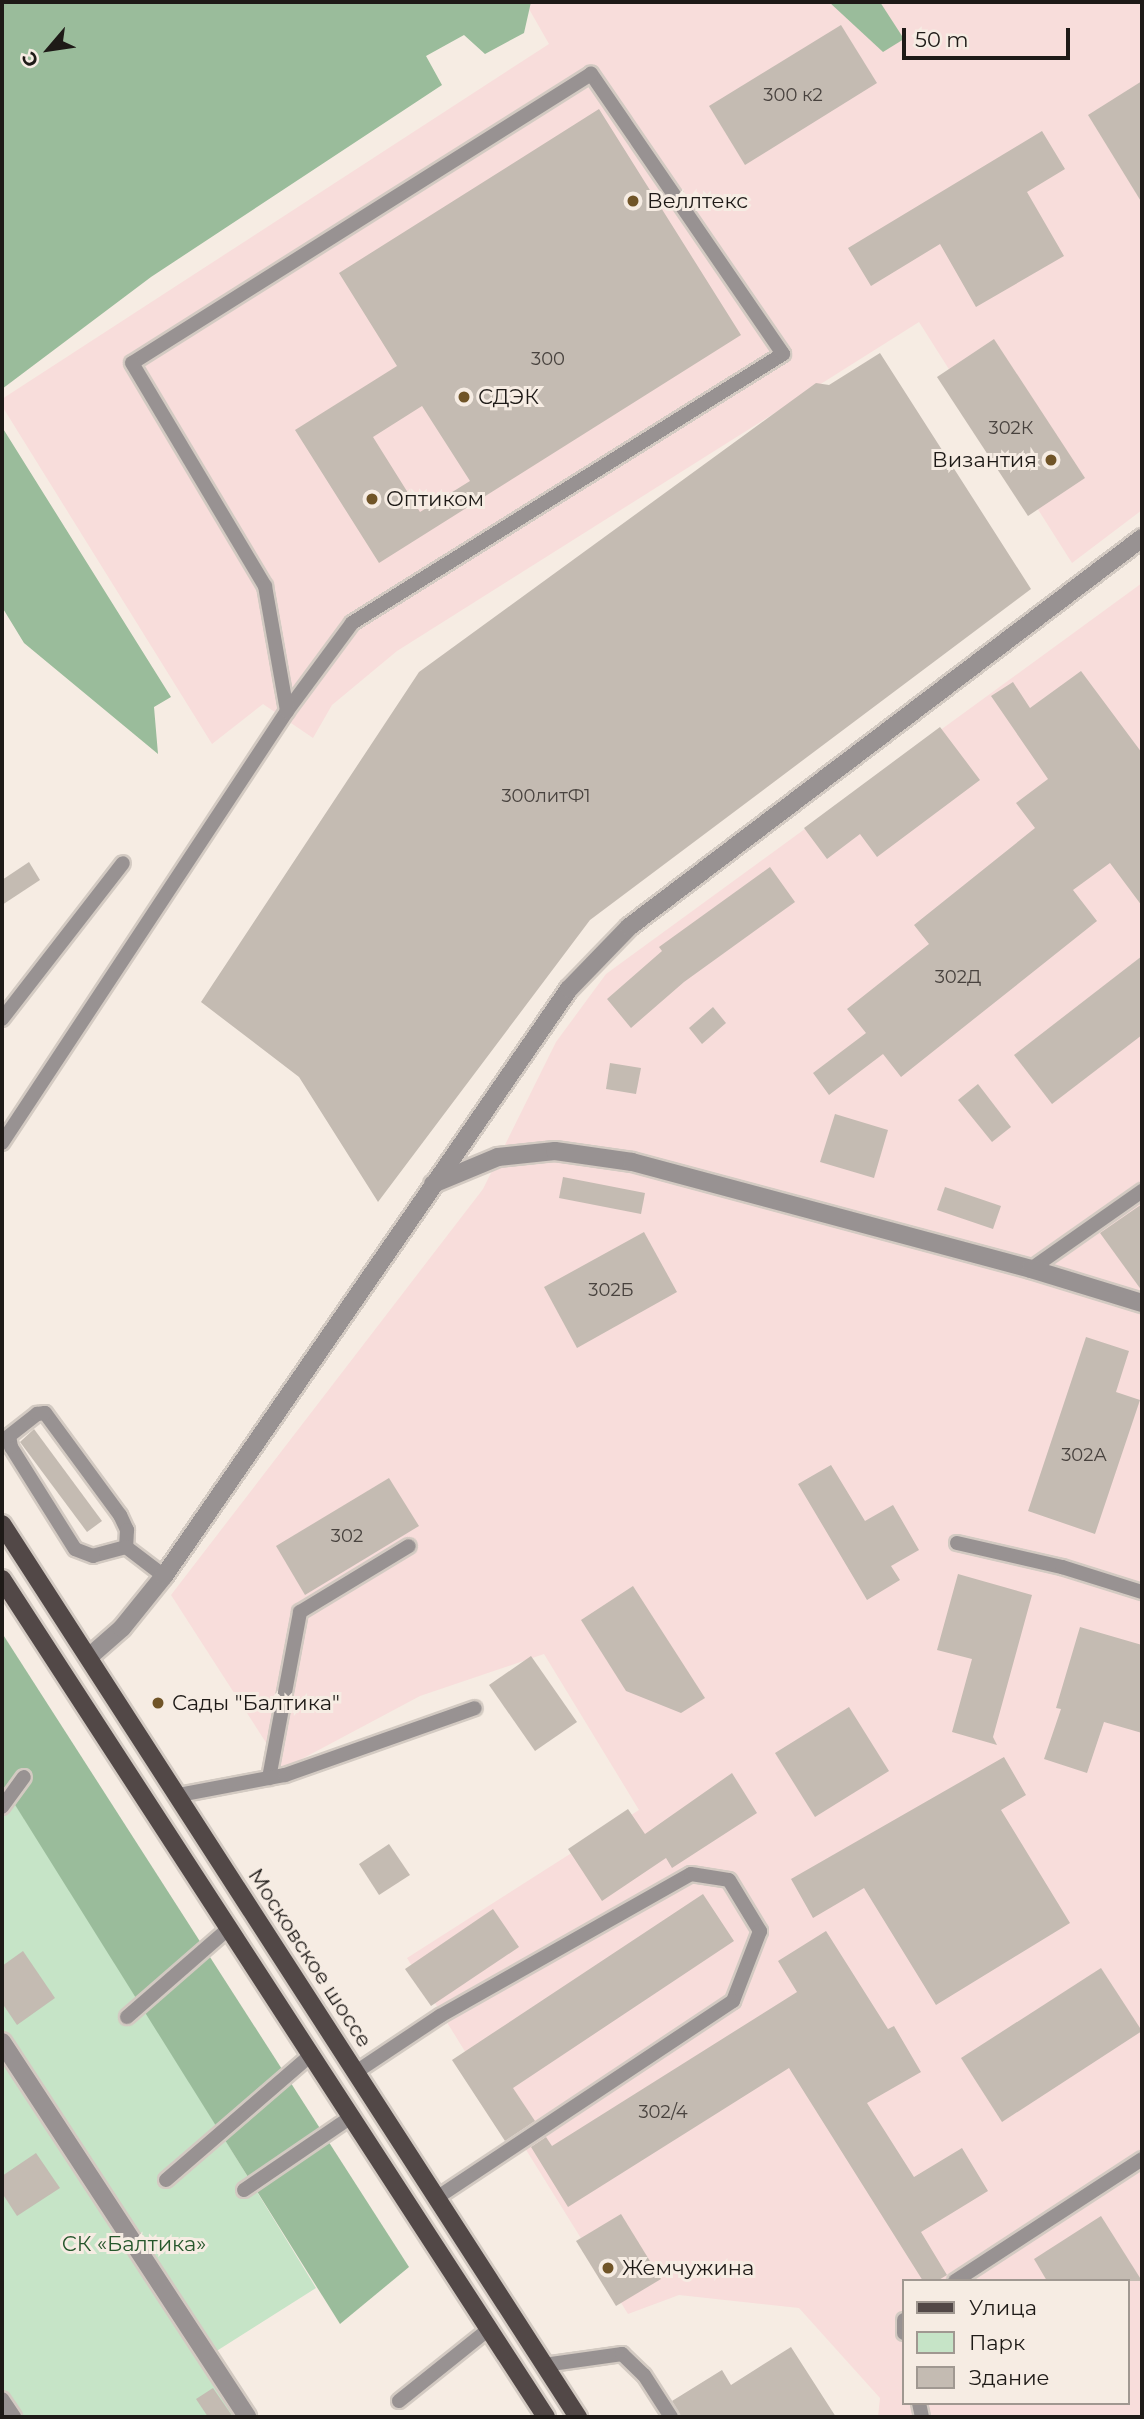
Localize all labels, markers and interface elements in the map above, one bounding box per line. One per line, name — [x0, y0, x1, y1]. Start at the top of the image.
north arrow — [14, 14, 84, 84]
scale bar — [906, 14, 1074, 58]
text: 50 m — [915, 27, 969, 52]
text: С — [17, 48, 44, 71]
house number: 300 к2 — [763, 84, 823, 106]
place label: Веллтекс — [647, 188, 748, 214]
marker: Веллтекс — [625, 193, 641, 209]
house number: 300 — [531, 348, 565, 370]
place label: СДЭК — [478, 384, 539, 410]
marker: СДЭК — [456, 389, 472, 405]
house number: 302К — [989, 417, 1033, 439]
place label: Византия — [932, 447, 1037, 473]
marker: Византия — [1043, 452, 1059, 468]
place label: Оптиком — [386, 486, 484, 512]
marker: Оптиком — [364, 491, 380, 507]
house number: 300литФ1 — [501, 785, 591, 807]
house number: 302Д — [935, 966, 981, 988]
house number: 302Б — [588, 1279, 634, 1301]
house number: 302А — [1061, 1444, 1107, 1466]
house number: 302 — [331, 1525, 363, 1547]
place label: Сады "Балтика" — [172, 1690, 340, 1716]
marker: Сады "Балтика" — [150, 1695, 166, 1711]
street label: Московское шоссе — [243, 1864, 377, 2052]
house number: 302/4 — [638, 2101, 688, 2123]
park label: СК «Балтика» — [62, 2231, 206, 2257]
place label: Жемчужина — [622, 2255, 754, 2281]
marker: Жемчужина — [600, 2260, 616, 2276]
legend — [902, 2279, 1130, 2405]
text: Улица — [969, 2295, 1037, 2320]
text: Парк — [969, 2330, 1025, 2355]
text: Здание — [969, 2365, 1050, 2390]

